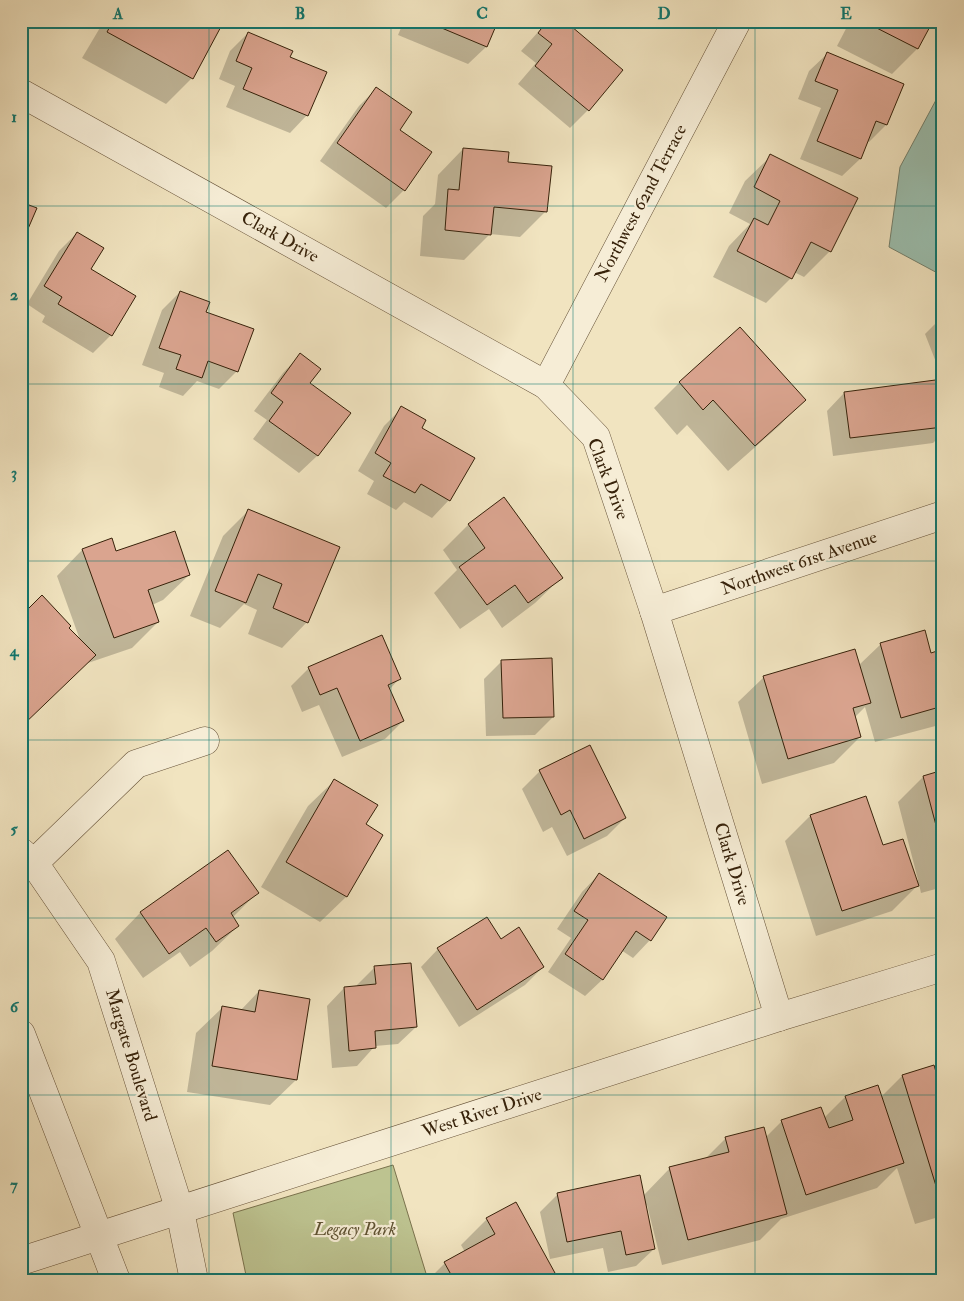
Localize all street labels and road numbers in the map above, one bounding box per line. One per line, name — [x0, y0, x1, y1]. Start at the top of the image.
street label: Northwest 62nd Terrace — [590, 120, 692, 286]
street label: Clark Drive — [237, 206, 323, 268]
street label: Clark Drive — [582, 435, 634, 523]
street label: Northwest 61st Avenue — [718, 525, 881, 601]
street label: Clark Drive — [709, 820, 756, 909]
street label: Margate Boulevard — [100, 986, 162, 1124]
street label: West River Drive — [418, 1083, 545, 1143]

